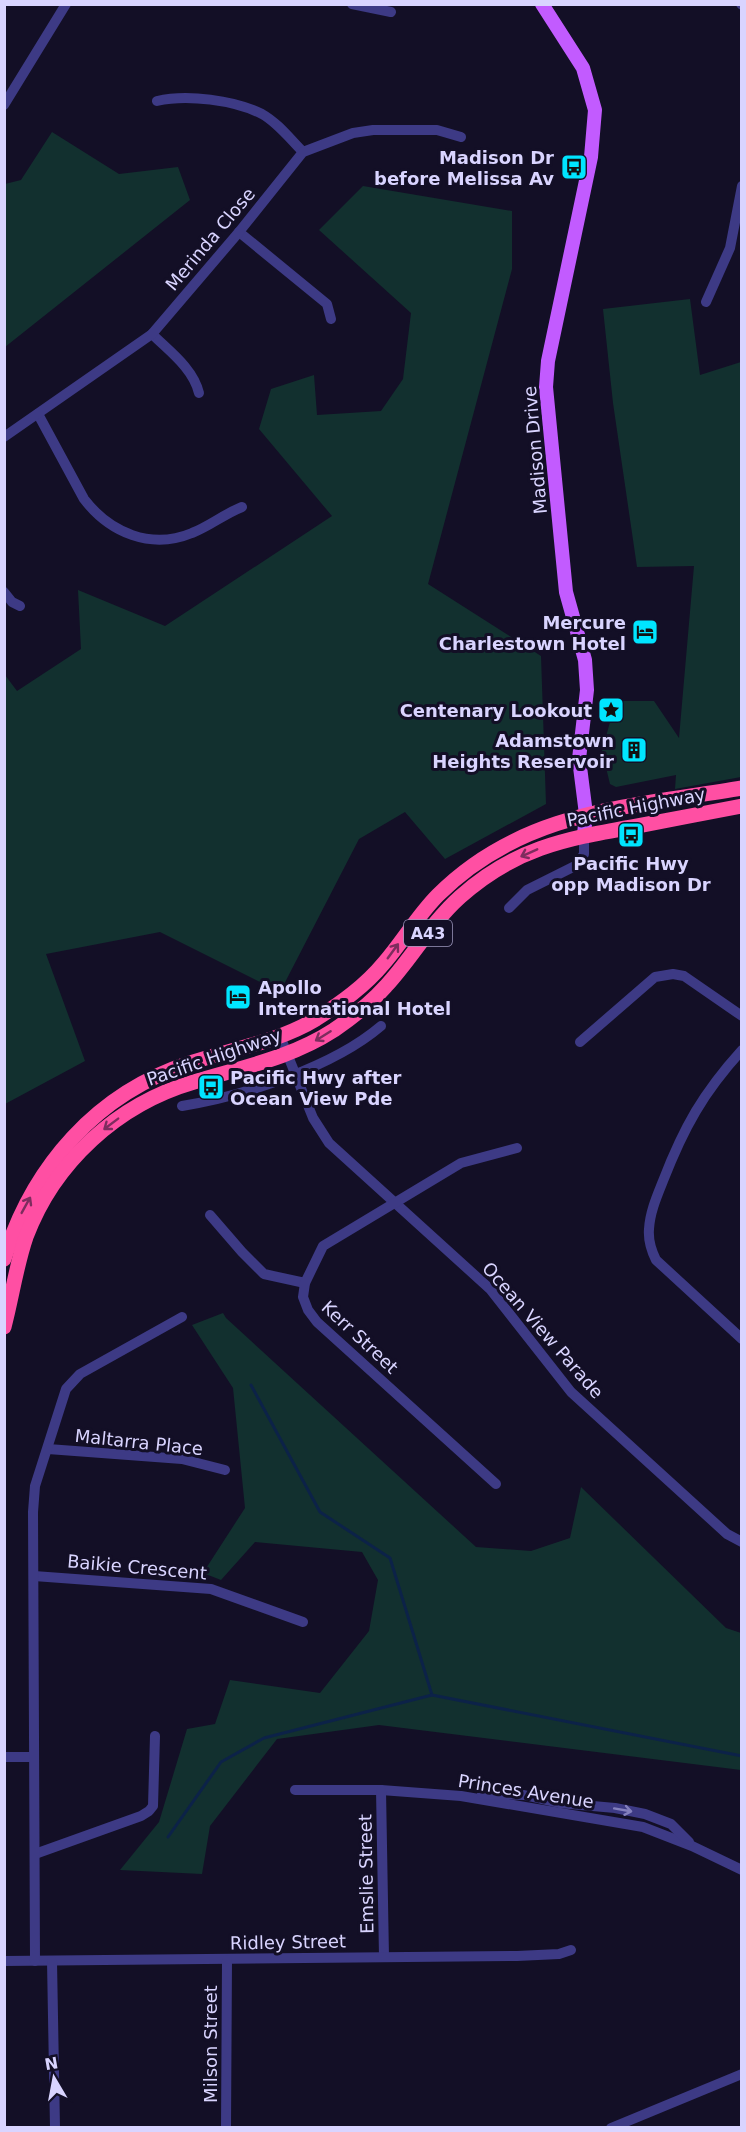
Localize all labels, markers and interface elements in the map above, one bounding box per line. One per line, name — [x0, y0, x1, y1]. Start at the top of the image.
place label: Madison Dr before Melissa Av — [374, 147, 554, 189]
bus stop icon: Madison Dr before Melissa Av — [559, 152, 589, 182]
street label: Merinda Close — [161, 183, 259, 295]
street label: Madison Drive — [519, 385, 551, 515]
place label: Mercure Charlestown Hotel — [439, 612, 626, 654]
hotel icon: Mercure Charlestown Hotel — [630, 617, 660, 647]
place icon: Centenary Lookout — [596, 695, 626, 725]
place label: Centenary Lookout — [400, 700, 592, 721]
place label: Adamstown Heights Reservoir — [432, 730, 614, 772]
building icon: Adamstown Heights Reservoir — [619, 735, 649, 765]
street label: Pacific Highway — [565, 783, 707, 831]
bus stop icon: Pacific Hwy opp Madison Dr — [616, 820, 646, 850]
one-way arrow — [520, 848, 538, 859]
place label: Pacific Hwy opp Madison Dr — [551, 853, 711, 895]
road number: A43 — [404, 920, 452, 946]
one-way arrow — [387, 944, 399, 960]
place label: Apollo International Hotel — [258, 977, 451, 1019]
hotel icon: Apollo International Hotel — [223, 982, 253, 1012]
street label: Pacific Highway — [144, 1024, 284, 1090]
one-way arrow — [315, 1031, 332, 1043]
place label: Pacific Hwy after Ocean View Pde — [230, 1067, 401, 1109]
bus stop icon: Pacific Hwy after Ocean View Pde — [196, 1072, 226, 1102]
one-way arrow — [104, 1117, 120, 1130]
one-way arrow — [20, 1197, 32, 1214]
street label: Ocean View Parade — [478, 1258, 608, 1402]
street label: Kerr Street — [317, 1296, 403, 1378]
street label: Maltarra Place — [74, 1425, 204, 1459]
street label: Baikie Crescent — [66, 1550, 208, 1584]
street label: Princes Avenue — [457, 1770, 595, 1812]
one-way arrow — [612, 1805, 632, 1816]
street label: Emslie Street — [354, 1814, 378, 1934]
street label: Ridley Street — [230, 1930, 346, 1954]
street label: Milson Street — [200, 1985, 221, 2103]
north arrow — [24, 2048, 84, 2108]
text: N — [43, 2053, 60, 2074]

